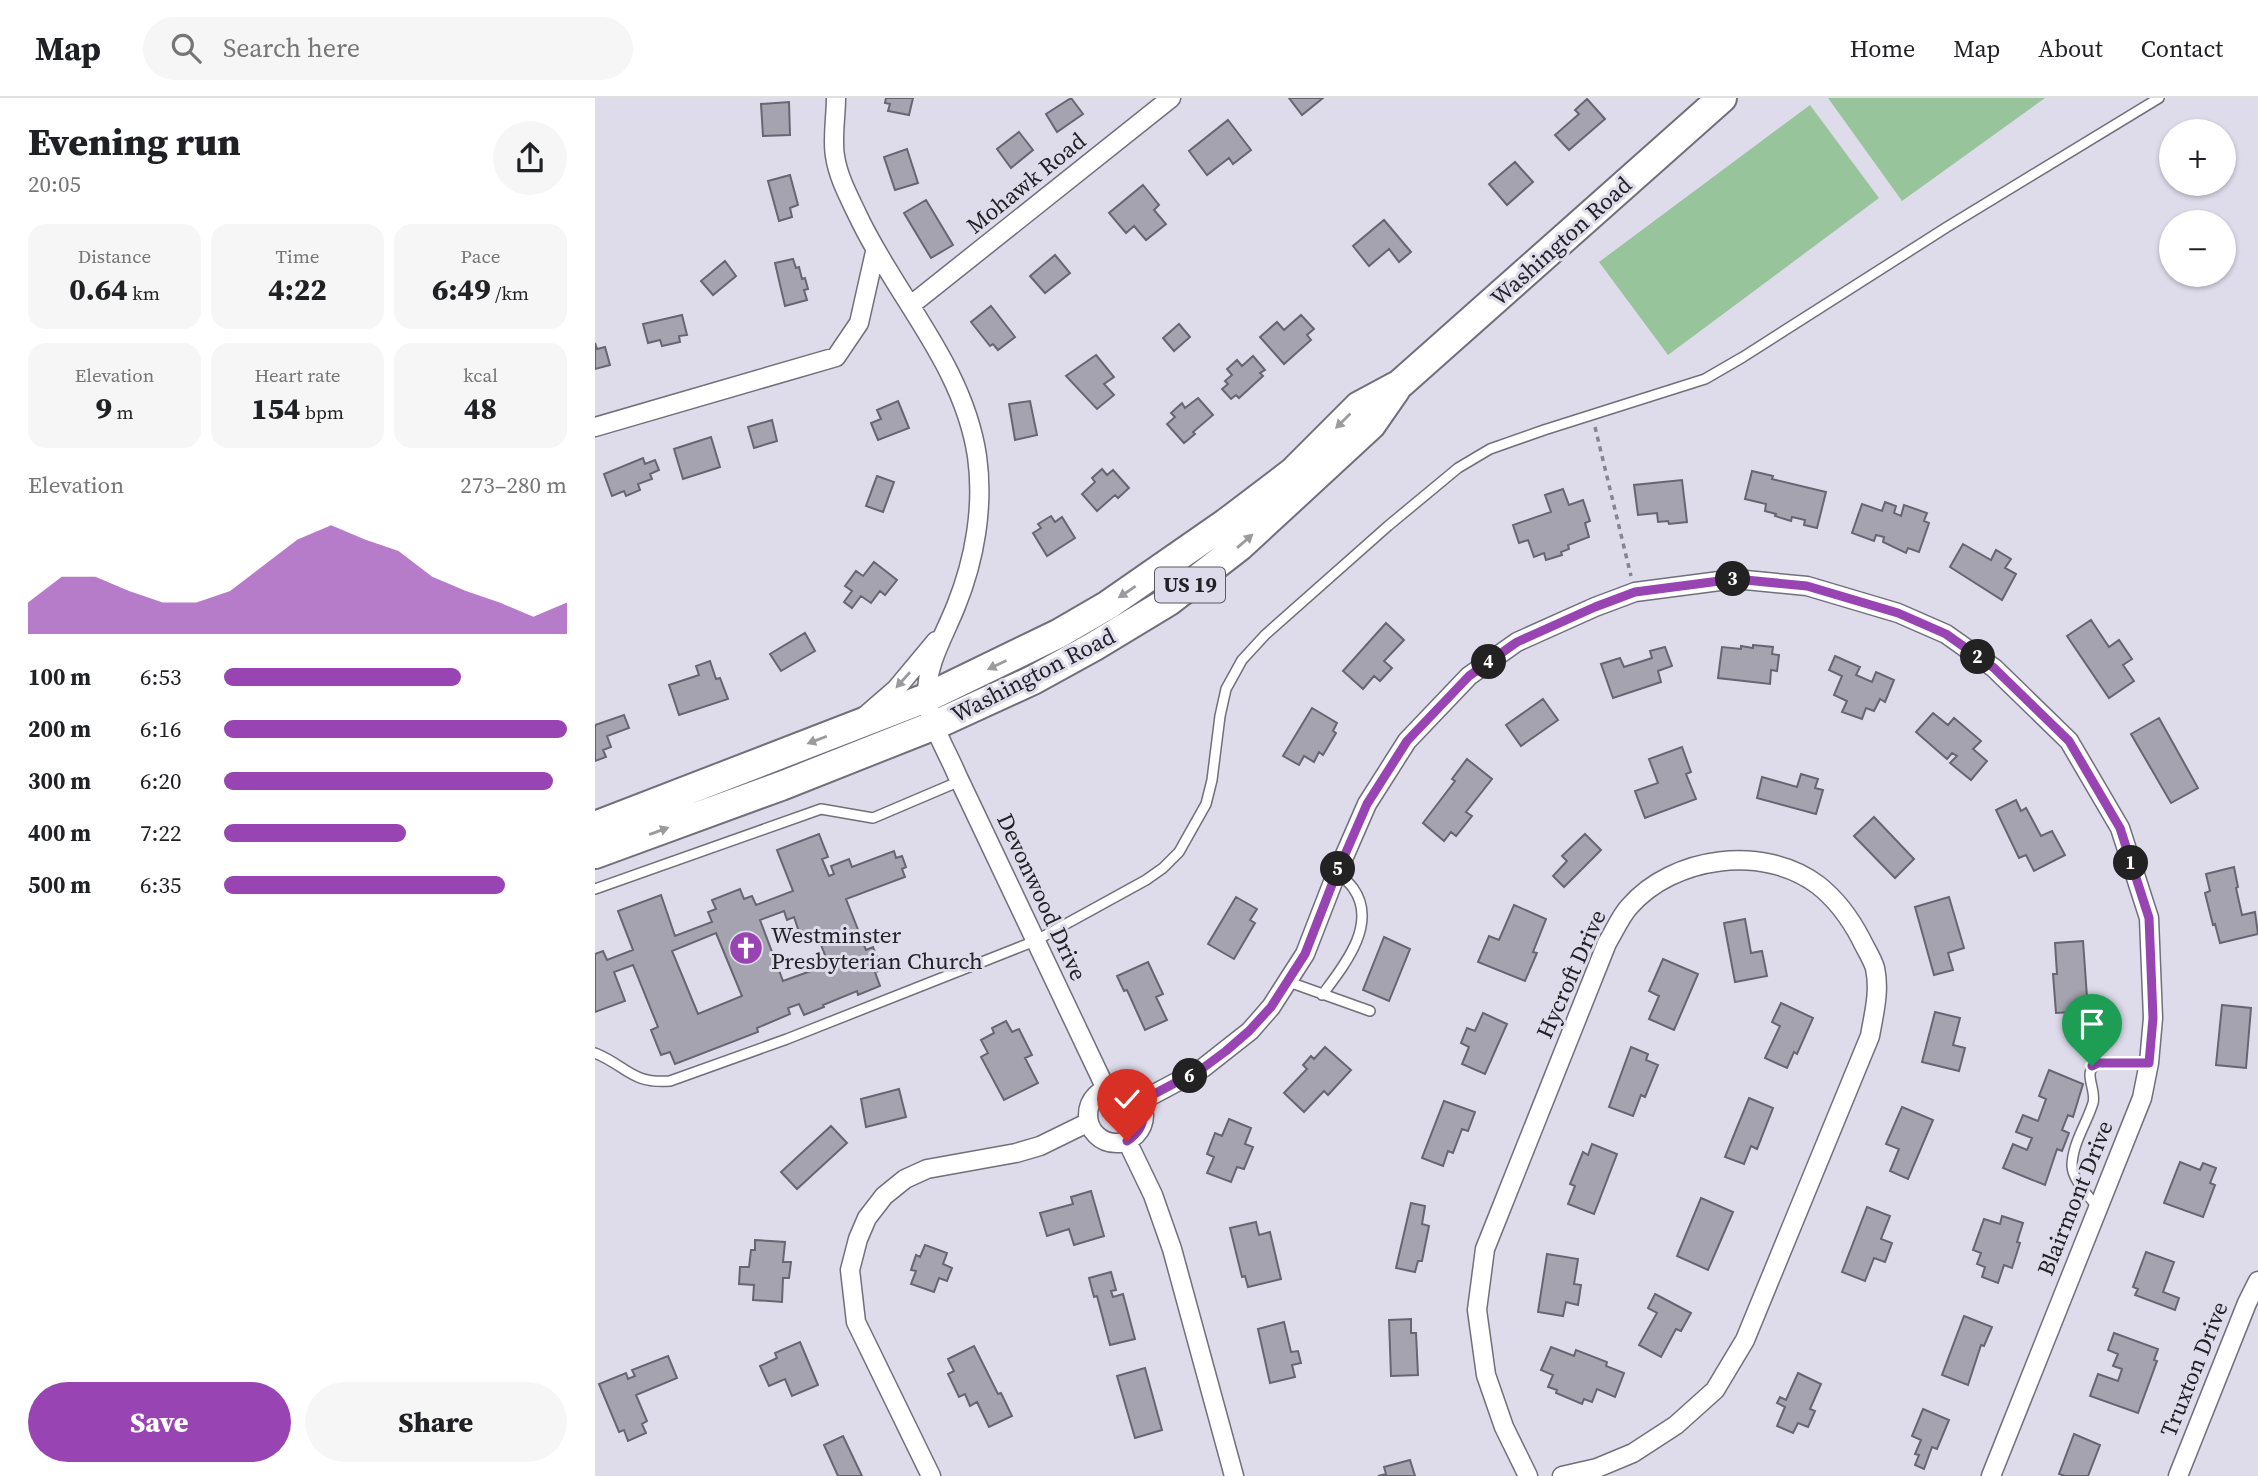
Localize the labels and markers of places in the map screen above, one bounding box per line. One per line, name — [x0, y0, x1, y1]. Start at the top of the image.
pin: 3 — [1715, 561, 1751, 596]
pin: 2 — [1961, 640, 1995, 674]
pin: 4 — [1471, 644, 1507, 680]
pin: 1 — [2113, 846, 2149, 880]
pin: 5 — [1321, 852, 1355, 886]
place label: Westminster Presbyterian Church — [771, 919, 983, 977]
church icon: Westminster Presbyterian Church — [727, 929, 765, 967]
pin — [2062, 994, 2122, 1066]
pin: 6 — [1173, 1058, 1207, 1094]
pin — [1097, 1069, 1157, 1141]

